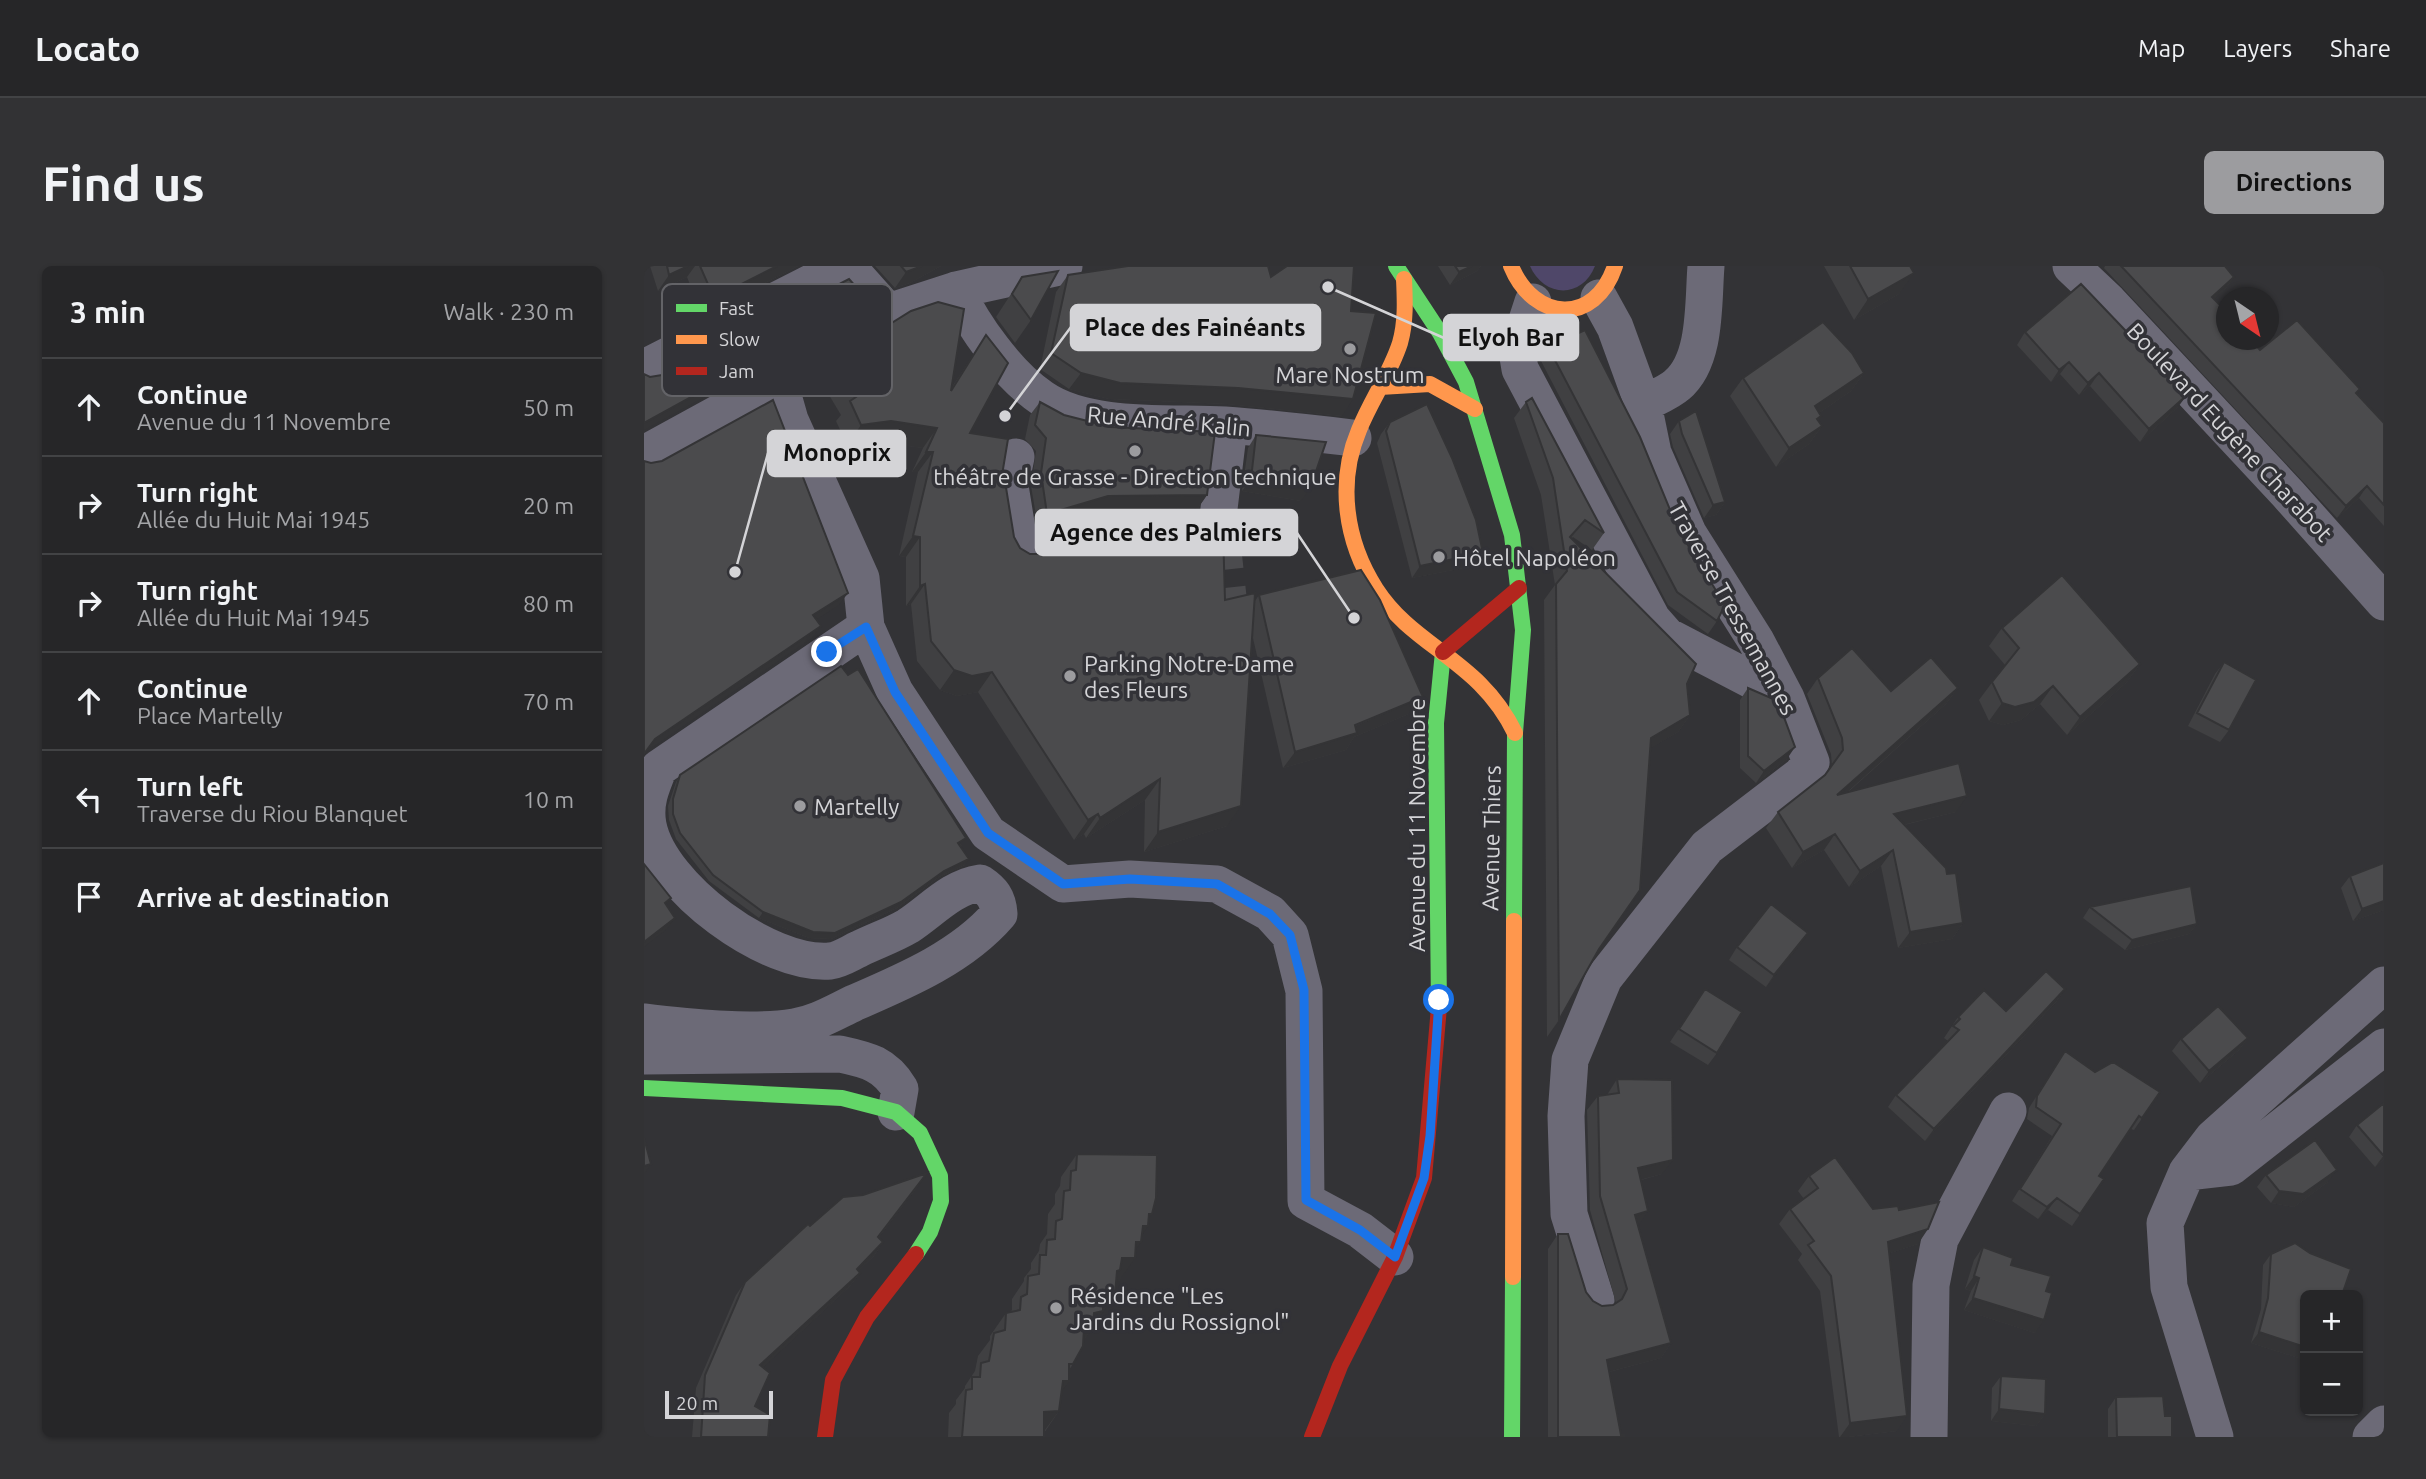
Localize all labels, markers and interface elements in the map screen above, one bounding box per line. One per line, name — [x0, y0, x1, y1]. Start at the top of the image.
text: Locato — [35, 30, 140, 67]
text: Map — [2138, 35, 2185, 62]
text: Layers — [2223, 35, 2292, 62]
text: Share — [2330, 35, 2391, 62]
button: Directions — [2204, 151, 2384, 214]
text: Find us — [42, 155, 205, 210]
legend — [662, 284, 892, 396]
north arrow — [2216, 287, 2279, 350]
text: 3 min — [70, 295, 146, 329]
text: Fast — [719, 297, 754, 319]
text: Walk · 230 m — [443, 299, 574, 324]
callout: Place des Fainéants — [1071, 305, 1320, 350]
text: Place des Fainéants — [1085, 314, 1305, 341]
callout: Elyoh Bar — [1444, 315, 1578, 360]
street label: Boulevard Eugène Charabot — [2122, 318, 2338, 546]
text: Elyoh Bar — [1458, 324, 1565, 351]
text: Slow — [719, 328, 760, 350]
marker: Mare Nostrum — [1342, 341, 1358, 357]
text: Jam — [719, 360, 755, 382]
place label: Mare Nostrum — [1275, 362, 1425, 387]
text: Continue — [137, 380, 248, 409]
icon: ahead — [70, 388, 108, 426]
text: 50 m — [523, 395, 574, 420]
street label: Rue André Kalin — [1086, 401, 1252, 441]
text: Avenue du 11 Novembre — [137, 409, 391, 434]
callout: Monoprix — [768, 431, 905, 476]
text: Monoprix — [783, 439, 891, 466]
marker: théâtre de Grasse - Direction technique — [1127, 443, 1143, 459]
place label: théâtre de Grasse - Direction technique — [933, 464, 1337, 489]
text: Turn right — [137, 478, 258, 507]
icon: right — [70, 486, 108, 524]
text: 20 m — [523, 493, 574, 518]
street label: Traverse Tressemannes — [1664, 497, 1802, 719]
text: Allée du Huit Mai 1945 — [137, 507, 370, 532]
callout: Agence des Palmiers — [1036, 510, 1297, 555]
text: Agence des Palmiers — [1050, 519, 1282, 546]
place label: Hôtel Napoléon — [1453, 545, 1616, 570]
marker: Hôtel Napoléon — [1431, 549, 1447, 565]
text: Turn right — [137, 576, 258, 605]
icon: right — [70, 584, 108, 622]
text: 80 m — [523, 591, 574, 616]
text: Allée du Huit Mai 1945 — [137, 605, 370, 630]
route end — [811, 636, 842, 667]
place label: Parking Notre-Dame des Fleurs — [1084, 651, 1294, 702]
marker: Parking Notre-Dame des Fleurs — [1062, 668, 1078, 684]
text: Continue — [137, 674, 248, 703]
icon: ahead — [70, 682, 108, 720]
text: 70 m — [523, 689, 574, 714]
street label: Avenue du 11 Novembre — [1404, 698, 1429, 952]
text: Place Martelly — [137, 703, 283, 728]
street label: Avenue Thiers — [1477, 765, 1505, 911]
text: Turn left — [137, 772, 243, 801]
icon: left — [70, 780, 108, 818]
text: 10 m — [523, 787, 574, 812]
place label: Martelly — [814, 794, 899, 819]
marker: Martelly — [792, 798, 808, 814]
text: Traverse du Riou Blanquet — [137, 801, 408, 826]
icon: arrive — [70, 878, 108, 916]
text: Arrive at destination — [137, 883, 390, 912]
route start — [1423, 984, 1454, 1015]
place label: Résidence "Les Jardins du Rossignol" — [1070, 1283, 1289, 1334]
map controls — [2300, 1290, 2363, 1416]
button: + — [2300, 1290, 2363, 1353]
marker: Résidence "Les Jardins du Rossignol" — [1048, 1300, 1064, 1316]
button: − — [2300, 1353, 2363, 1416]
scale bar — [665, 1388, 774, 1420]
text: 20 m — [676, 1392, 718, 1414]

